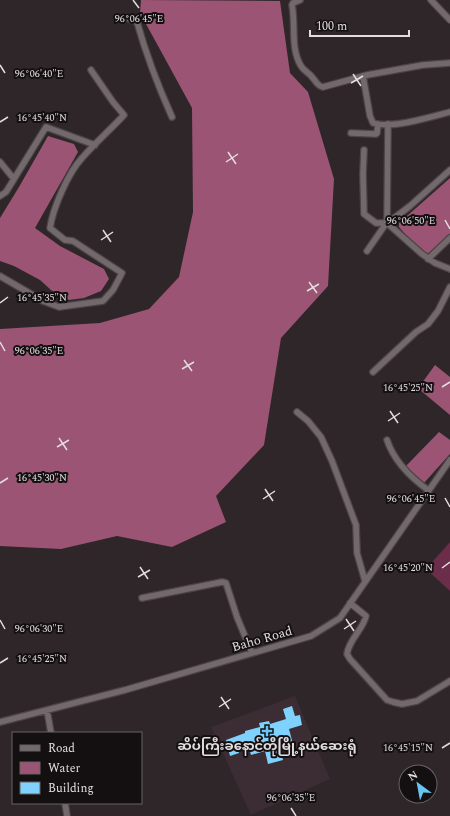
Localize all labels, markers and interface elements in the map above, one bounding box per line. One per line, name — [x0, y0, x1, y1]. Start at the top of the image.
text: 96°06'45"E — [115, 11, 163, 27]
scale bar — [310, 12, 409, 38]
text: 100 m — [316, 17, 347, 36]
text: 96°06'40"E — [15, 66, 63, 82]
text: 16°45'40"N — [17, 110, 67, 126]
text: 96°06'50"E — [387, 213, 435, 229]
text: 16°45'35"N — [17, 290, 67, 306]
text: 96°06'35"E — [15, 343, 63, 359]
text: 16°45'25"N — [383, 380, 433, 396]
text: 16°45'30"N — [17, 470, 67, 486]
text: 96°06'45"E — [387, 491, 435, 507]
text: 16°45'20"N — [383, 560, 433, 576]
text: 96°06'30"E — [15, 621, 63, 637]
street label: Baho Road — [229, 621, 295, 657]
text: 16°45'25"N — [17, 651, 67, 667]
marker: ဆိပ်ကြီးခနောင်တိုမြို့နယ်ဆေးရုံ — [261, 725, 273, 737]
legend — [12, 732, 142, 804]
place label: ဆိပ်ကြီးခနောင်တိုမြို့နယ်ဆေးရုံ — [177, 736, 357, 757]
text: Road — [48, 739, 75, 758]
text: 16°45'15"N — [383, 740, 433, 756]
text: Water — [48, 759, 80, 778]
north arrow — [398, 764, 438, 804]
text: N — [405, 766, 421, 786]
text: Building — [48, 779, 94, 798]
text: 96°06'35"E — [267, 790, 315, 806]

